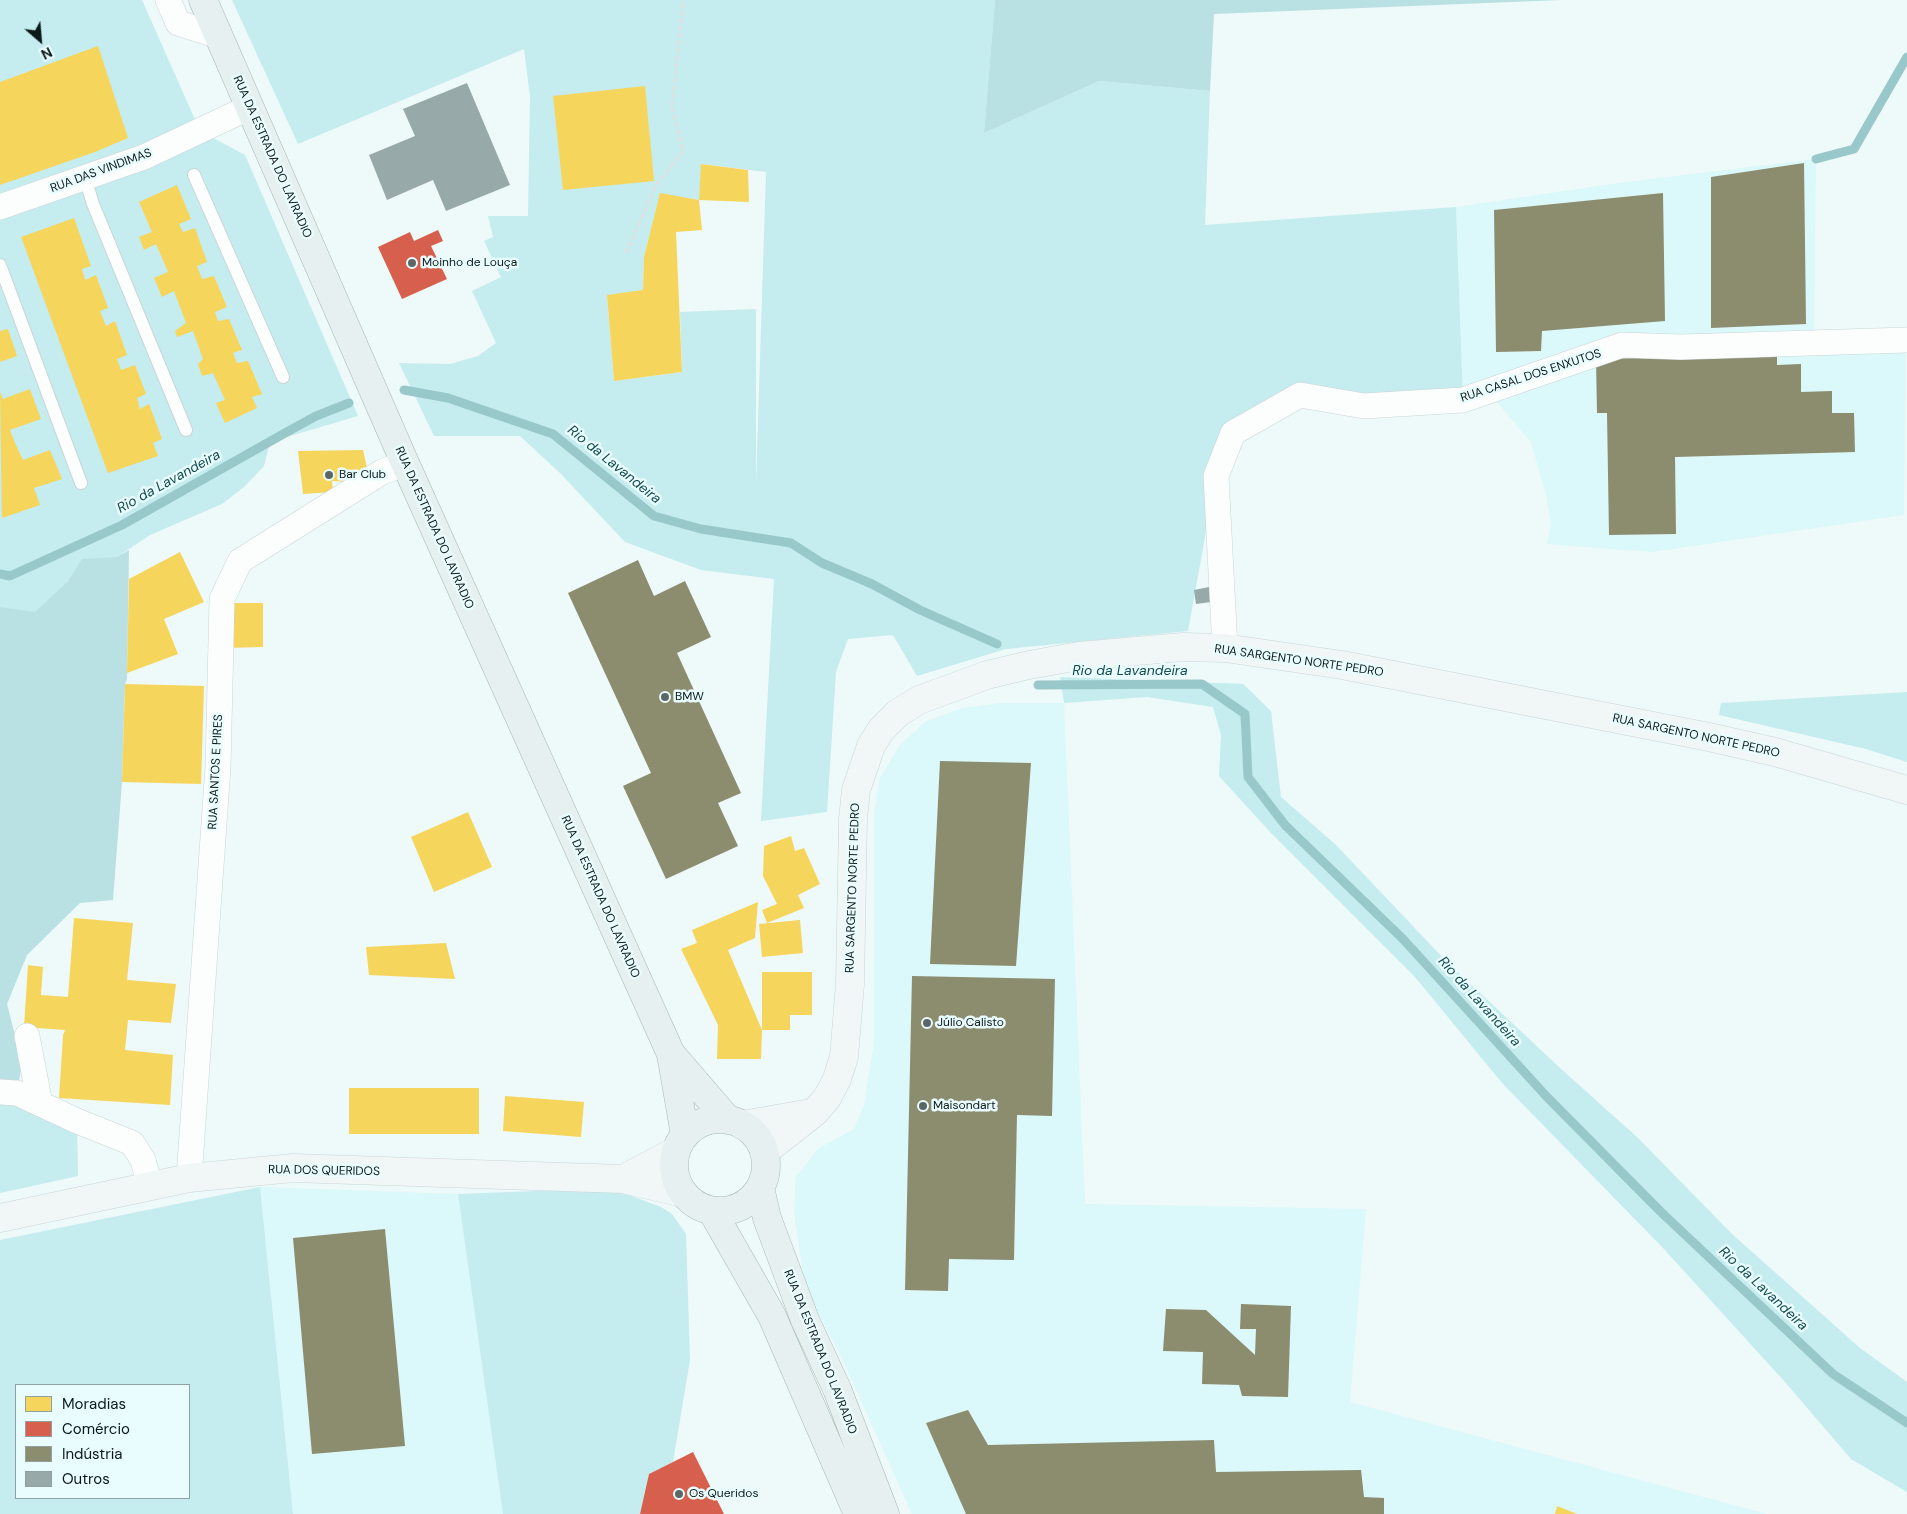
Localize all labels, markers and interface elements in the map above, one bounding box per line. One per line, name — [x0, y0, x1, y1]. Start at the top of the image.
north arrow — [15, 15, 65, 65]
text: N — [38, 43, 55, 64]
street label: RUA DA ESTRADA DO LAVRADIO — [230, 74, 314, 240]
street label: RUA DAS VINDIMAS — [48, 146, 154, 196]
place label: Moinho de Louça — [422, 256, 517, 270]
marker: Moinho de Louça — [406, 257, 418, 269]
street label: RUA CASAL DOS ENXUTOS — [1459, 346, 1603, 406]
water label: Rio da Lavandeira — [564, 422, 664, 508]
street label: RUA DA ESTRADA DO LAVRADIO — [392, 445, 476, 611]
water label: Rio da Lavandeira — [114, 447, 224, 517]
place label: Bar Club — [339, 468, 386, 482]
marker: Bar Club — [323, 469, 335, 481]
street label: RUA SARGENTO NORTE PEDRO — [1214, 642, 1384, 680]
water label: Rio da Lavandeira — [1072, 663, 1188, 679]
place label: BMW — [675, 690, 704, 704]
marker: BMW — [659, 691, 671, 703]
street label: RUA SARGENTO NORTE PEDRO — [1611, 711, 1781, 761]
street label: RUA SANTOS E PIRES — [206, 714, 226, 830]
street label: RUA SARGENTO NORTE PEDRO — [843, 802, 863, 974]
street label: RUA DA ESTRADA DO LAVRADIO — [558, 814, 642, 980]
water label: Rio da Lavandeira — [1434, 953, 1524, 1051]
place label: Júlio Calisto — [937, 1016, 1004, 1030]
marker: Júlio Calisto — [921, 1017, 933, 1029]
place label: Maisondart — [933, 1099, 996, 1113]
marker: Maisondart — [917, 1100, 929, 1112]
street label: RUA DOS QUERIDOS — [268, 1163, 380, 1179]
water label: Rio da Lavandeira — [1715, 1243, 1811, 1335]
street label: RUA DA ESTRADA DO LAVRADIO — [780, 1268, 860, 1436]
legend — [15, 1384, 190, 1499]
text: Moradias — [62, 1394, 126, 1414]
text: Comércio — [62, 1419, 130, 1439]
text: Indústria — [62, 1444, 123, 1464]
text: Outros — [62, 1469, 110, 1489]
place label: Os Queridos — [689, 1487, 758, 1501]
marker: Os Queridos — [673, 1488, 685, 1500]

